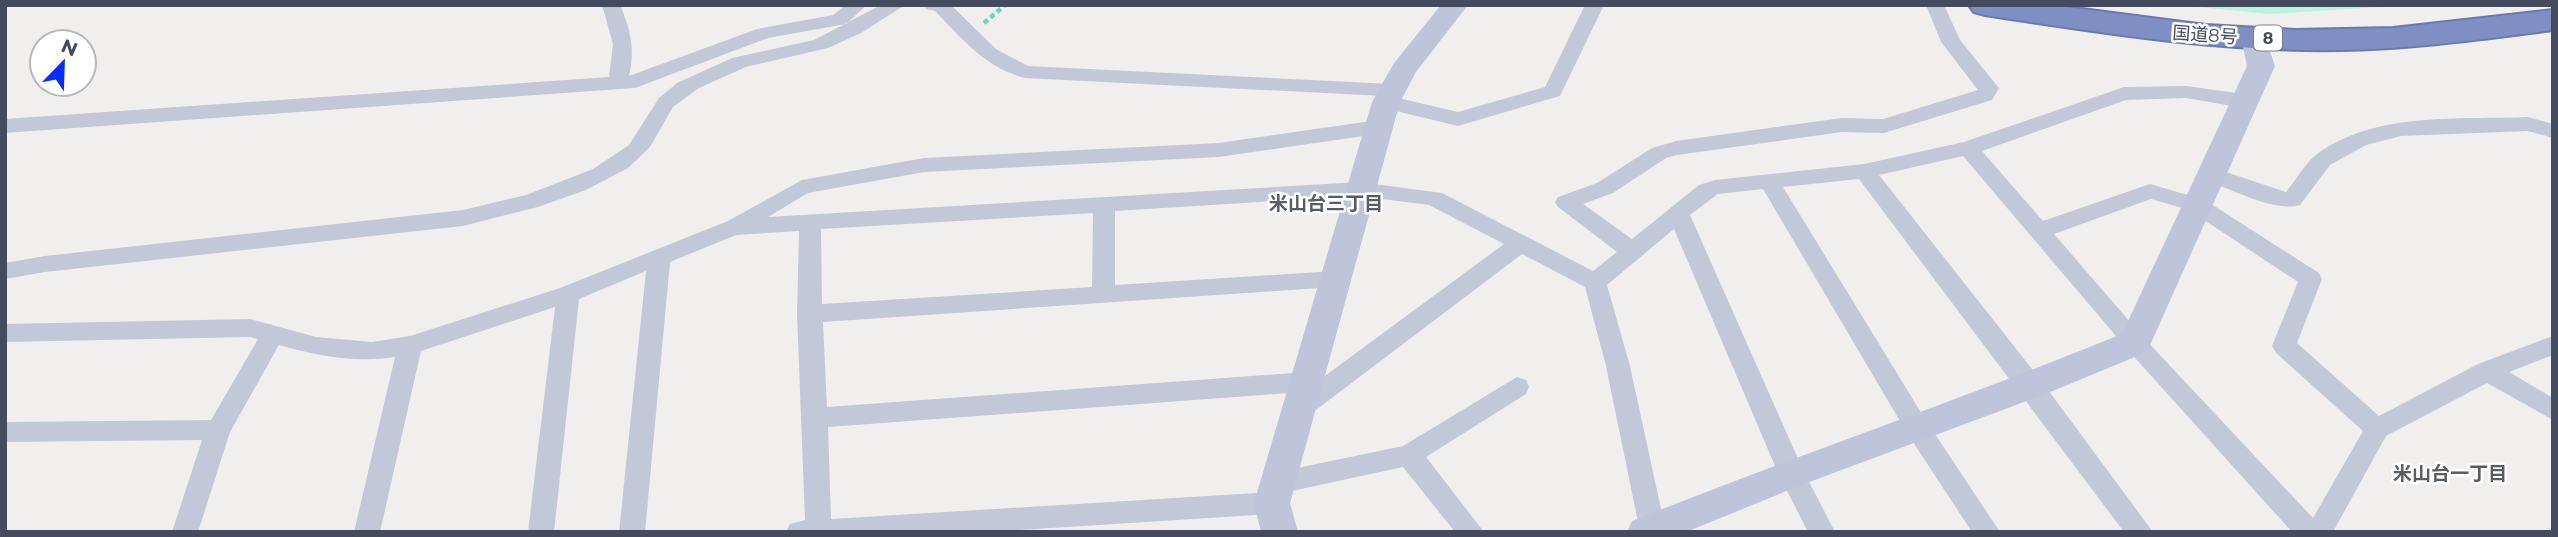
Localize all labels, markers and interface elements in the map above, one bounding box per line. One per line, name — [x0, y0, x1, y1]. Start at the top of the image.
street label: 国道8号 — [2172, 22, 2238, 48]
road number: 8 — [2254, 26, 2282, 50]
north arrow — [28, 28, 98, 98]
text: N — [58, 34, 81, 61]
district label: 米山台三丁目 — [1269, 192, 1383, 215]
district label: 米山台一丁目 — [2393, 462, 2507, 485]

